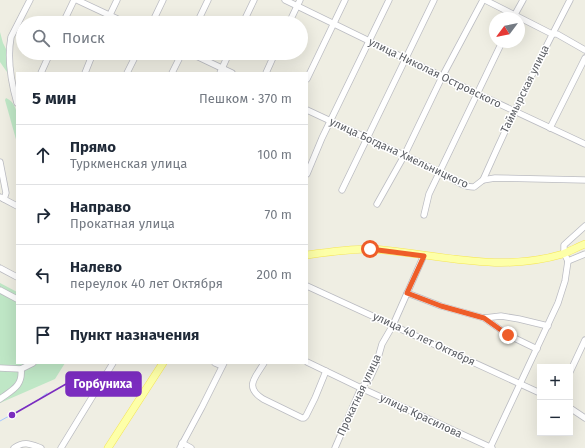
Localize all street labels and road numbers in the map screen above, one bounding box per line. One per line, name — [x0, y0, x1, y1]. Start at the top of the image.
street label: улица Николая Островского — [367, 35, 503, 111]
street label: Таймырская улица — [498, 43, 552, 135]
street label: улица Богдана Хмельницкого — [327, 115, 471, 191]
street label: улица 40 лет Октября — [371, 310, 477, 368]
street label: Прокатная улица — [334, 352, 384, 438]
street label: улица Красилова — [378, 391, 464, 441]

